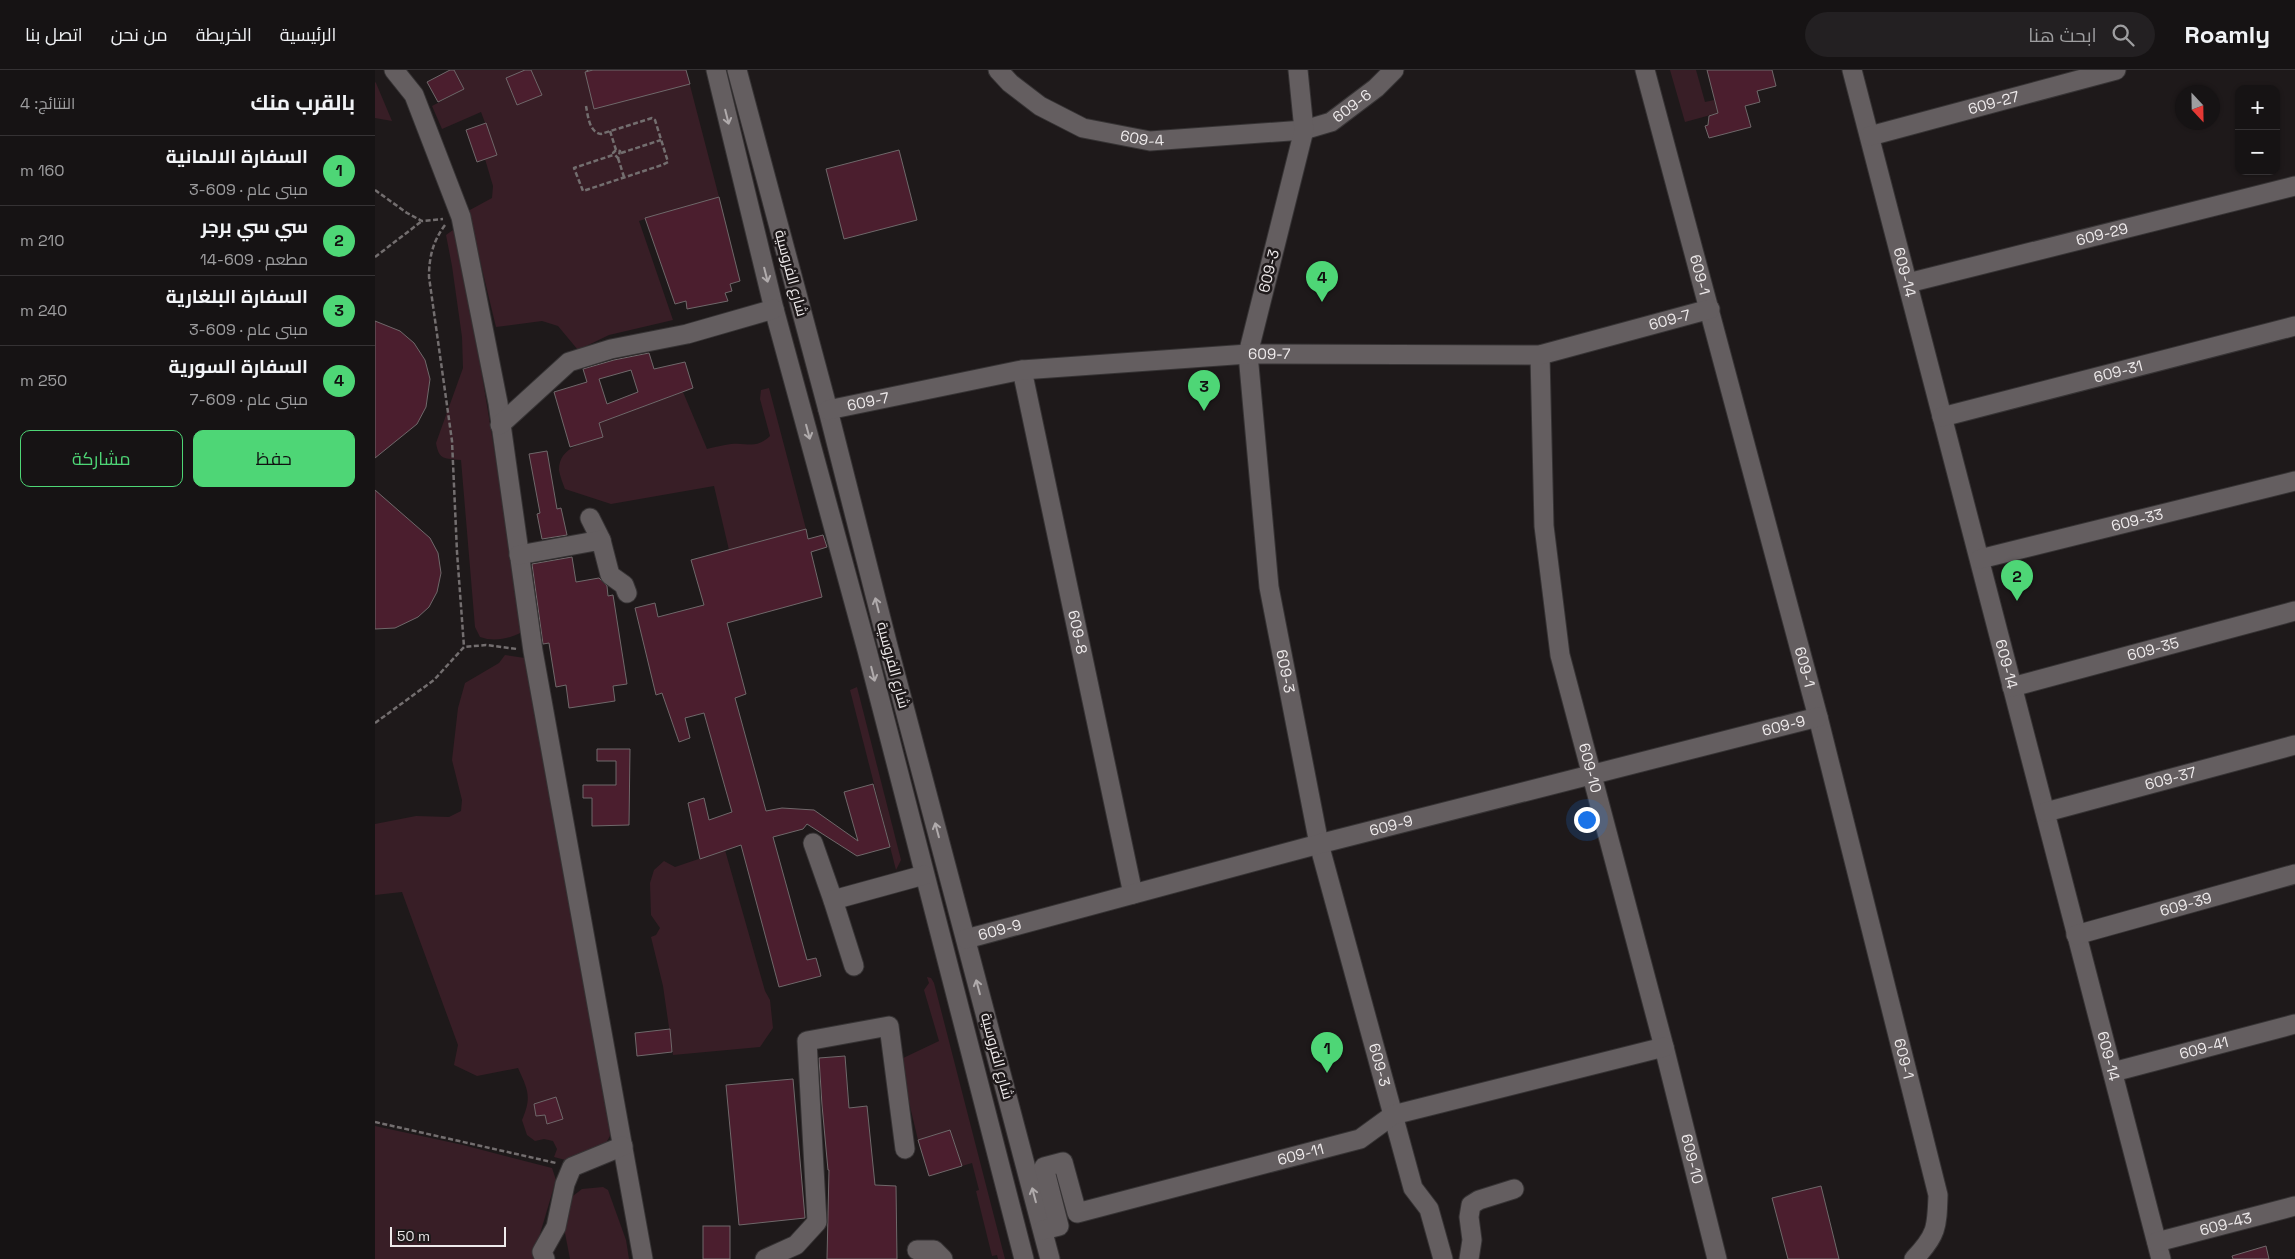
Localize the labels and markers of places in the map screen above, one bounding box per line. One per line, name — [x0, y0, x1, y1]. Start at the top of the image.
pin: 4 — [1306, 261, 1338, 302]
pin: 3 — [1188, 370, 1220, 411]
pin: 2 — [2001, 560, 2033, 601]
pin: 1 — [1311, 1032, 1343, 1073]

